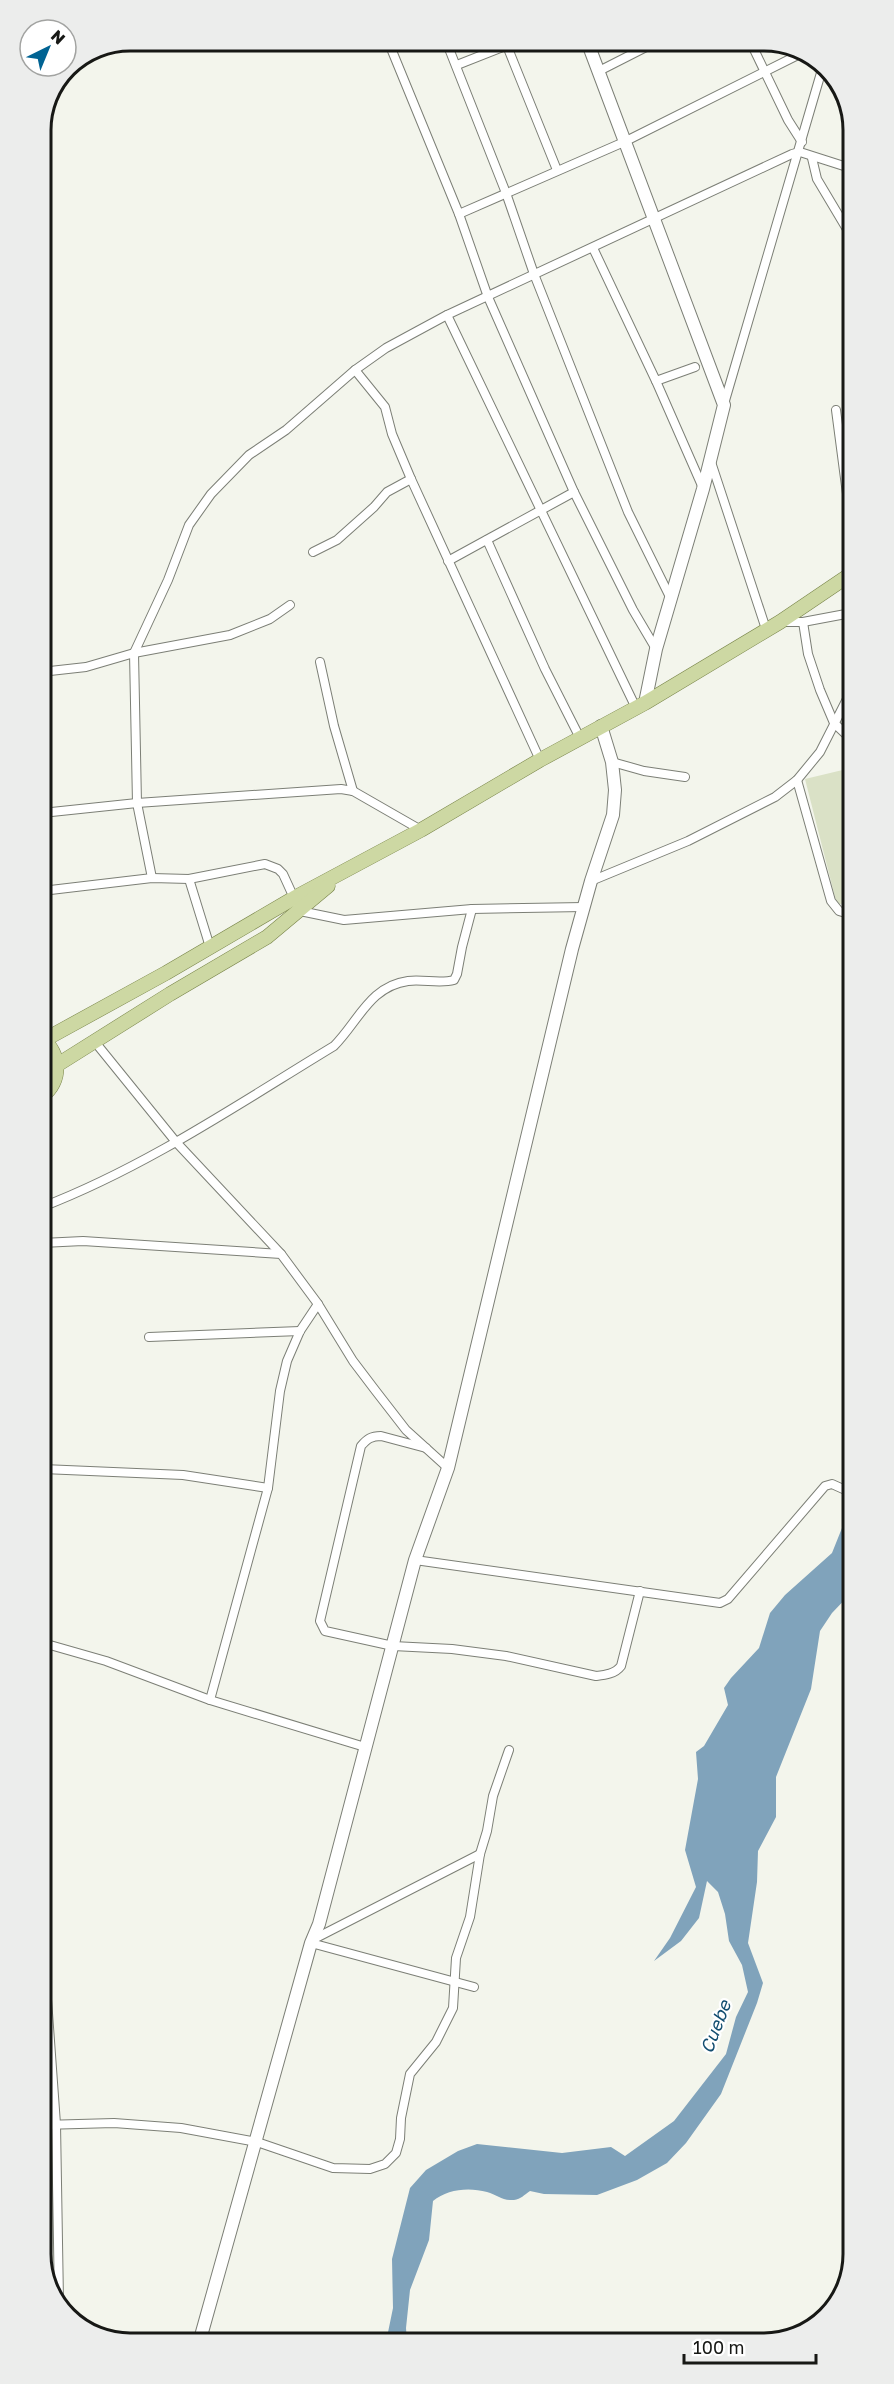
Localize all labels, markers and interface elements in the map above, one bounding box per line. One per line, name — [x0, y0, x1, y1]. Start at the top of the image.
north arrow — [18, 18, 78, 78]
text: N — [47, 26, 70, 48]
water label: Cuebe — [695, 1996, 736, 2056]
scale bar — [684, 2327, 816, 2365]
text: 100 m — [693, 2336, 744, 2358]

